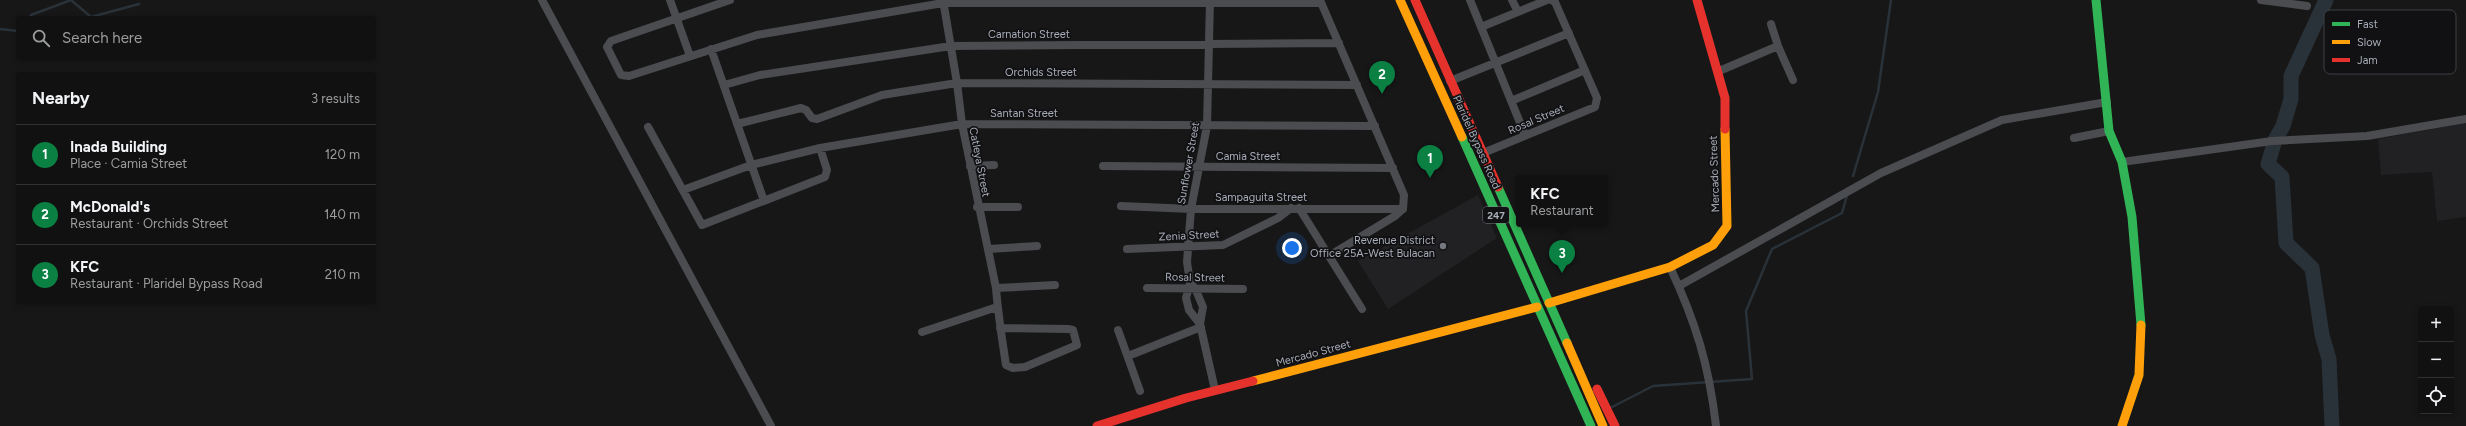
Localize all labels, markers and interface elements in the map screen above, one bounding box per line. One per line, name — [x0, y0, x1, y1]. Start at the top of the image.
legend — [2324, 10, 2456, 74]
search box — [16, 16, 376, 60]
text: Fast — [2357, 18, 2378, 31]
icon: search — [30, 27, 52, 49]
street label: Carnation Street — [988, 28, 1070, 41]
text: Search here — [62, 29, 142, 47]
text: Slow — [2357, 36, 2381, 49]
text: Jam — [2357, 54, 2378, 67]
pin: 2 — [1369, 61, 1395, 94]
street label: Orchids Street — [1005, 66, 1077, 79]
text: Nearby — [32, 88, 90, 108]
text: 3 results — [311, 91, 360, 106]
street label: Plaridel Bypass Road — [1450, 93, 1503, 191]
street label: Rosal Street — [1506, 102, 1566, 137]
street label: Santan Street — [990, 107, 1058, 120]
street label: Sunflower Street — [1175, 121, 1202, 205]
street label: Catleya Street — [966, 126, 993, 198]
street label: Mercado Street — [1707, 135, 1722, 213]
text: Inada Building — [70, 138, 167, 156]
pin: 1 — [1417, 145, 1443, 178]
text: 1 — [42, 147, 48, 162]
text: 120 m — [325, 147, 360, 162]
street label: Camia Street — [1216, 150, 1280, 163]
text: Place · Camia Street — [70, 156, 187, 171]
popup — [1516, 175, 1608, 227]
text: KFC — [1530, 185, 1560, 203]
street label: Sampaguita Street — [1215, 191, 1307, 204]
text: McDonald's — [70, 198, 150, 216]
text: Restaurant — [1530, 203, 1594, 218]
text: 2 — [41, 207, 49, 222]
text: 140 m — [324, 207, 360, 222]
road number: 247 — [1483, 207, 1509, 223]
text: Restaurant · Orchids Street — [70, 216, 228, 231]
street label: Zenia Street — [1158, 227, 1220, 244]
place label: Revenue District Office 25A-West Bulacan — [1310, 234, 1435, 260]
your location — [1282, 238, 1302, 258]
pin: 3 — [1549, 240, 1575, 273]
marker: Revenue District Office 25A-West Bulacan — [1438, 241, 1448, 251]
text: KFC — [70, 258, 99, 276]
text: 3 — [41, 267, 49, 282]
text: 210 m — [325, 267, 360, 282]
street label: Rosal Street — [1165, 270, 1225, 285]
text: Restaurant · Plaridel Bypass Road — [70, 276, 263, 291]
map controls — [2418, 306, 2454, 414]
button: + — [2418, 306, 2454, 342]
street label: Mercado Street — [1274, 337, 1352, 370]
button: − — [2418, 342, 2454, 378]
button: locate — [2418, 378, 2454, 414]

